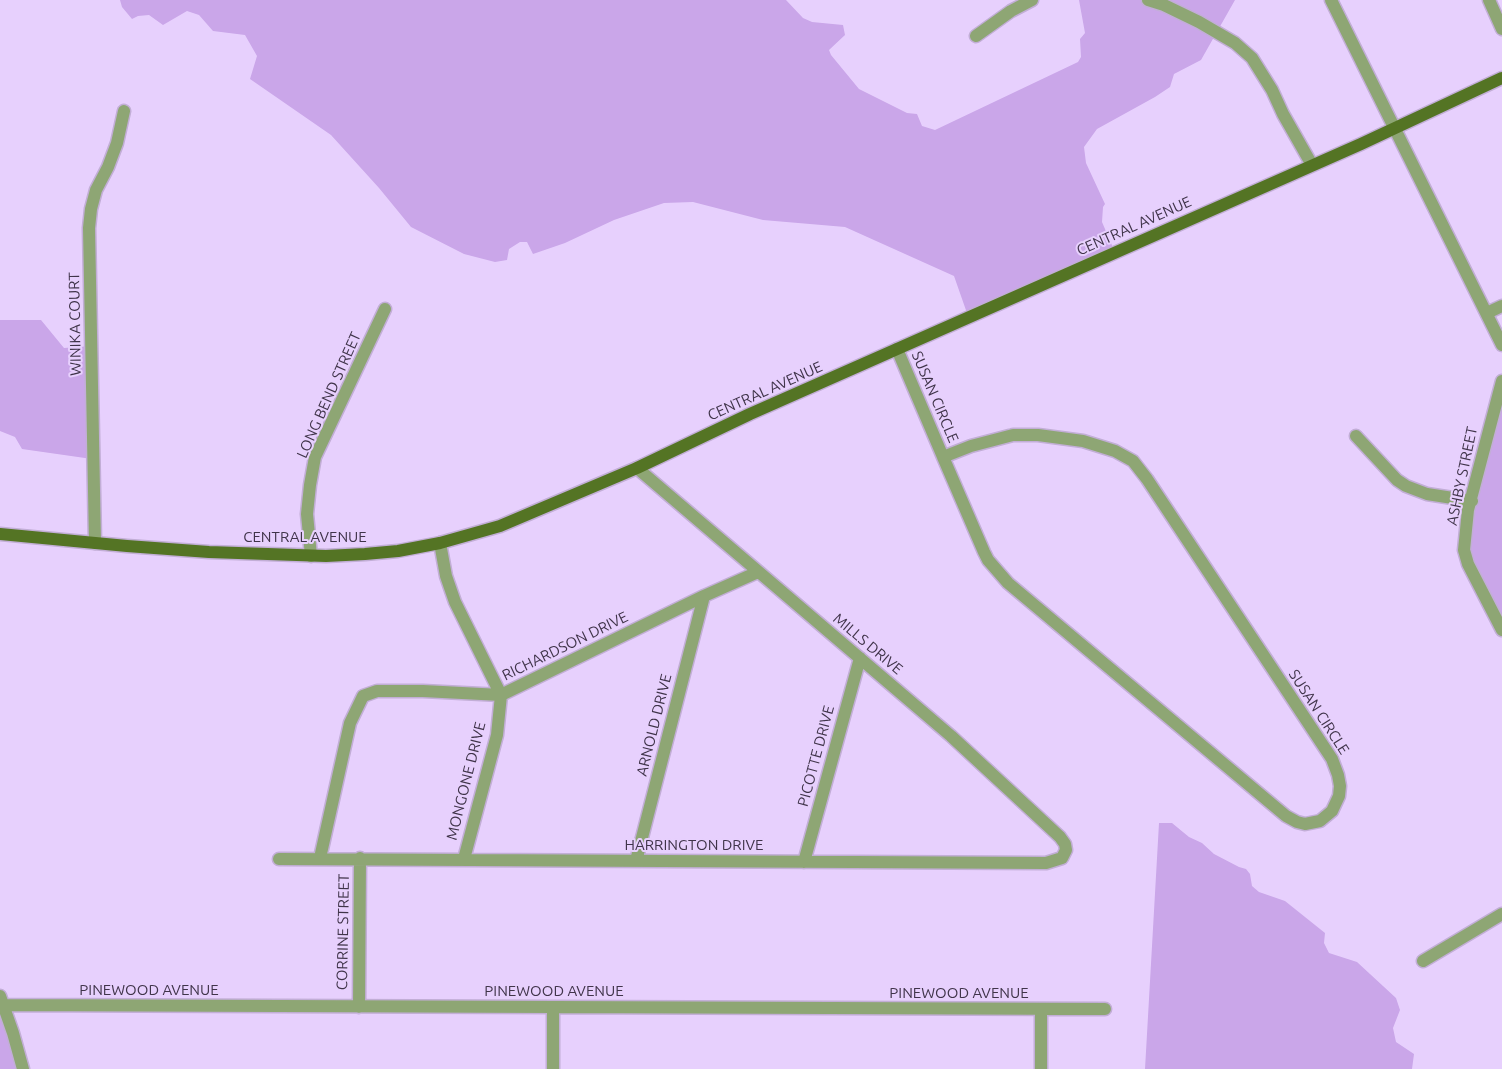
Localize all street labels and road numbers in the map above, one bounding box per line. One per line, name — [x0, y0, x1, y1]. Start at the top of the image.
street label: CENTRAL AVENUE — [1074, 193, 1194, 259]
street label: WINIKA COURT — [65, 272, 85, 376]
street label: LONG BEND STREET — [293, 329, 365, 461]
street label: SUSAN CIRCLE — [908, 349, 962, 445]
street label: CENTRAL AVENUE — [705, 358, 825, 424]
street label: ASHBY STREET — [1443, 425, 1481, 527]
street label: CENTRAL AVENUE — [243, 528, 367, 546]
street label: RICHARDSON DRIVE — [499, 608, 631, 684]
street label: MILLS DRIVE — [830, 610, 906, 678]
street label: SUSAN CIRCLE — [1285, 666, 1353, 758]
street label: ARNOLD DRIVE — [633, 672, 675, 778]
street label: PICOTTE DRIVE — [794, 704, 838, 808]
street label: MONGONE DRIVE — [443, 720, 489, 842]
street label: HARRINGTON DRIVE — [624, 836, 764, 854]
street label: CORRINE STREET — [333, 874, 353, 990]
street label: PINEWOOD AVENUE — [79, 981, 219, 999]
street label: PINEWOOD AVENUE — [484, 982, 624, 1000]
street label: PINEWOOD AVENUE — [889, 984, 1029, 1002]

